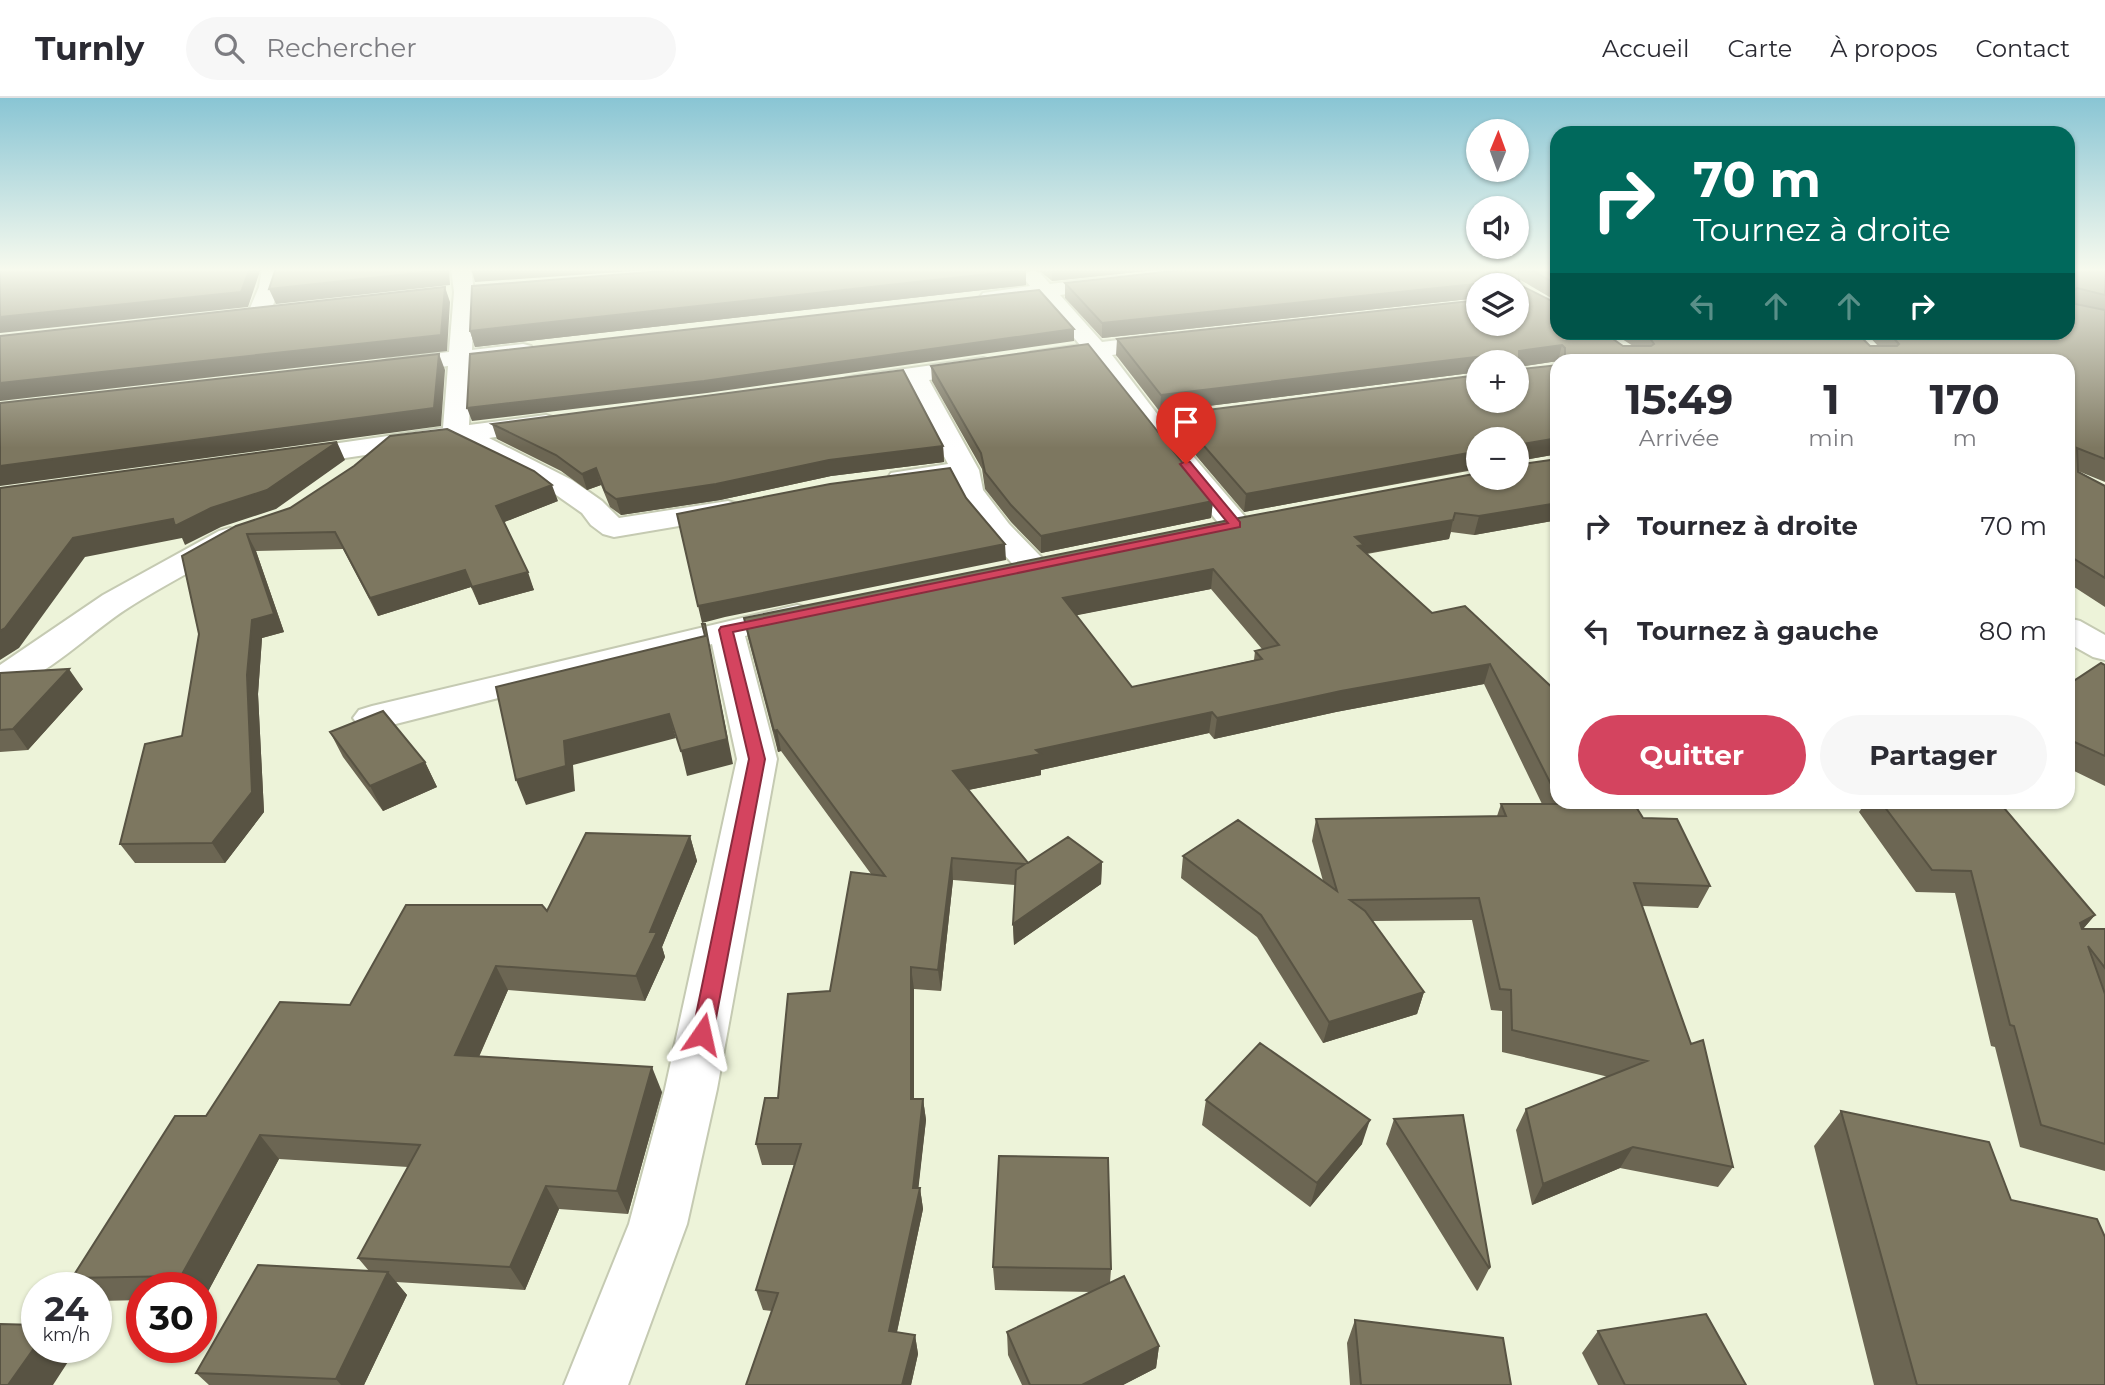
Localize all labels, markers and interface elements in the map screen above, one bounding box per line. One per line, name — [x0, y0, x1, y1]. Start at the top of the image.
search box — [186, 17, 676, 80]
text: Turnly — [35, 28, 144, 68]
icon: search — [210, 29, 248, 67]
text: Rechercher — [266, 32, 417, 64]
text: Accueil — [1602, 34, 1689, 63]
text: Carte — [1727, 34, 1792, 63]
text: À propos — [1830, 34, 1937, 63]
text: Contact — [1975, 34, 2070, 63]
north arrow — [1466, 119, 1530, 182]
map controls — [1466, 119, 1529, 490]
text: 70 m — [1693, 150, 1821, 209]
icon: right — [1578, 154, 1669, 245]
button: sound — [1466, 196, 1529, 259]
text: Tournez à droite — [1693, 210, 1951, 249]
button: layers — [1466, 273, 1529, 336]
icon: left — [1684, 287, 1722, 325]
icon: ahead — [1757, 287, 1795, 325]
icon: ahead — [1830, 287, 1868, 325]
icon: right — [1903, 287, 1941, 325]
button: + — [1466, 350, 1529, 413]
text: 15:49 — [1625, 373, 1733, 425]
text: 1 — [1823, 373, 1840, 425]
text: 170 — [1930, 373, 2000, 425]
pin — [1156, 392, 1216, 464]
icon: arrive — [1167, 403, 1205, 441]
text: Arrivée — [1639, 424, 1720, 452]
text: min — [1808, 424, 1854, 452]
text: m — [1953, 424, 1977, 452]
button: − — [1466, 427, 1529, 490]
icon: right — [1578, 507, 1616, 545]
text: Tournez à droite — [1637, 510, 1858, 542]
text: 70 m — [1981, 510, 2047, 542]
icon: left — [1578, 612, 1616, 650]
text: Tournez à gauche — [1637, 615, 1879, 647]
text: 80 m — [1979, 615, 2047, 647]
button: Quitter — [1578, 715, 1806, 795]
button: Partager — [1820, 715, 2047, 795]
position arrow — [665, 997, 739, 1071]
speed limit sign: 30 — [126, 1272, 217, 1363]
text: 24 — [44, 1287, 89, 1330]
text: km/h — [42, 1324, 91, 1346]

